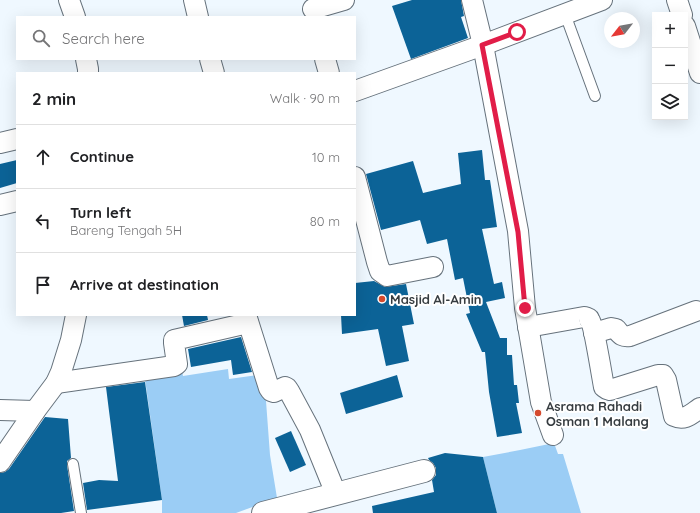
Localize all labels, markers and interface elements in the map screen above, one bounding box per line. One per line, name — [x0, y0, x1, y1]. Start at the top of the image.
north arrow — [604, 12, 640, 48]
map controls — [652, 12, 688, 120]
button: + — [652, 12, 688, 48]
search box — [16, 16, 356, 60]
route start — [508, 23, 526, 41]
icon: search — [30, 27, 52, 49]
text: Search here — [62, 29, 145, 48]
button: − — [652, 48, 688, 84]
button: layers — [652, 84, 688, 120]
text: 2 min — [32, 88, 76, 109]
text: Walk · 90 m — [270, 90, 340, 106]
icon: ahead — [32, 146, 54, 168]
text: Continue — [70, 147, 134, 166]
text: 10 m — [312, 149, 340, 165]
text: Turn left — [70, 203, 132, 222]
icon: left — [32, 210, 54, 232]
text: 80 m — [310, 213, 340, 229]
text: Bareng Tengah 5H — [70, 222, 182, 238]
icon: arrive — [32, 274, 54, 296]
text: Arrive at destination — [70, 275, 219, 294]
place label: Masjid Al-Amin — [390, 291, 482, 307]
marker: Masjid Al-Amin — [377, 294, 387, 304]
route end — [516, 299, 534, 317]
place label: Asrama Rahadi Osman 1 Malang — [546, 398, 649, 429]
marker: Asrama Rahadi Osman 1 Malang — [533, 408, 543, 418]

